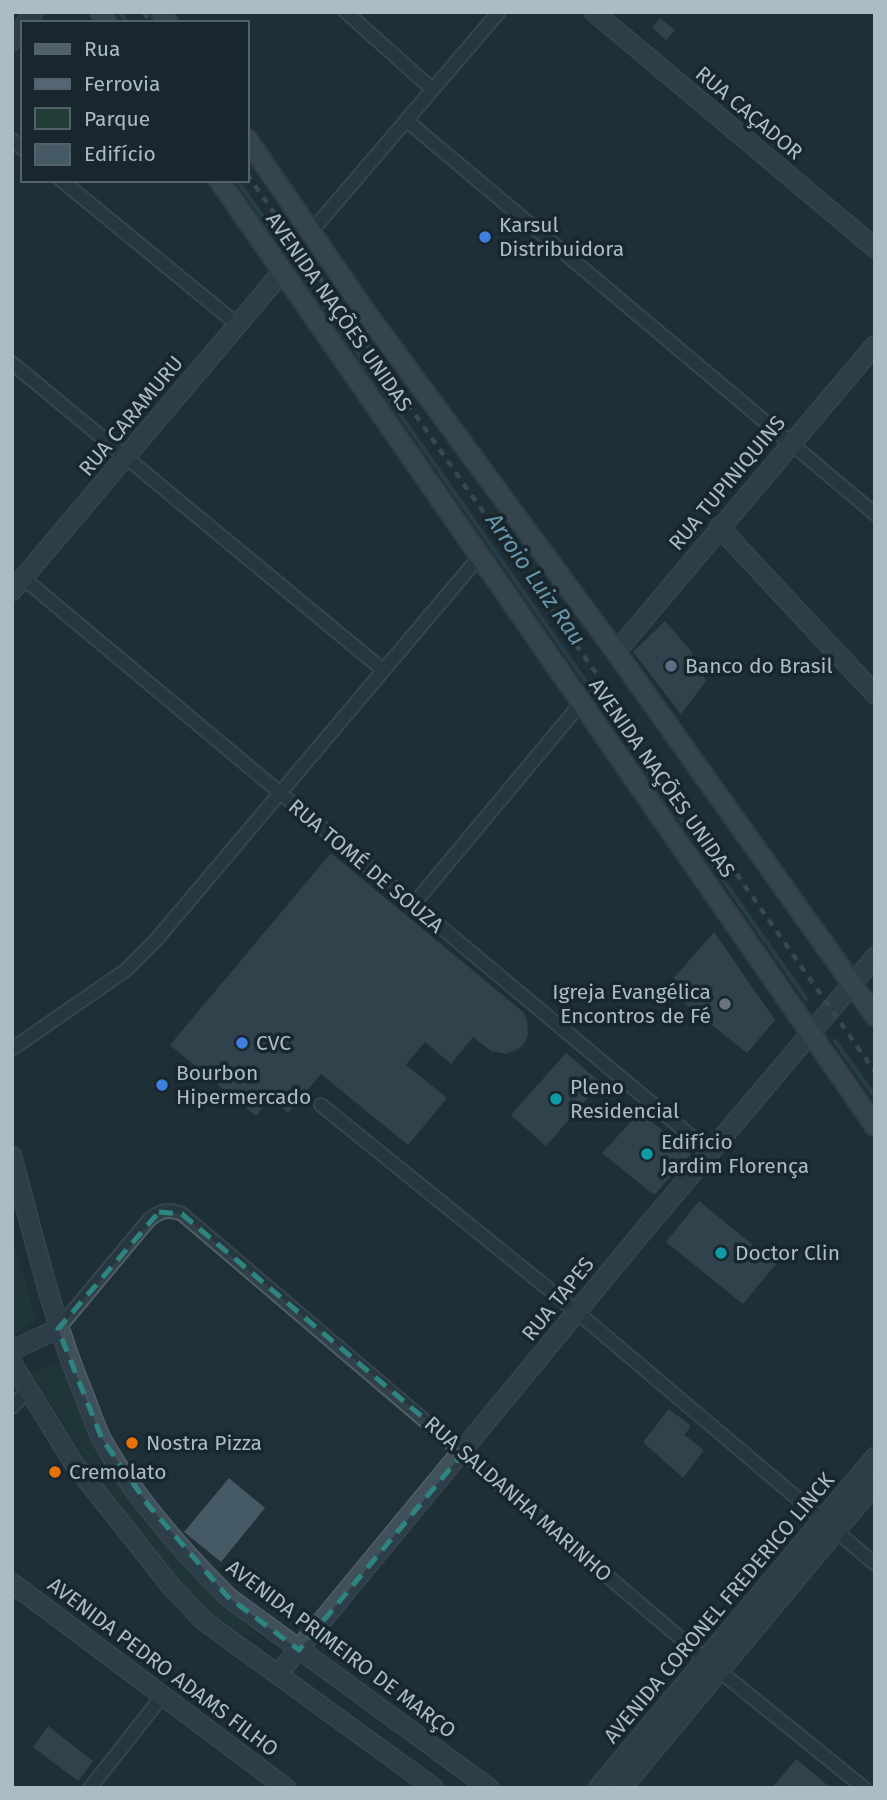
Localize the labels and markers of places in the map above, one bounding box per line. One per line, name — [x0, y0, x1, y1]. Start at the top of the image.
place label: Karsul Distribuidora — [499, 212, 624, 262]
marker: Karsul Distribuidora — [477, 229, 493, 245]
place label: Banco do Brasil — [685, 653, 833, 679]
marker: Banco do Brasil — [663, 658, 679, 674]
place label: Igreja Evangélica Encontros de Fé — [552, 979, 711, 1029]
marker: Igreja Evangélica Encontros de Fé — [717, 996, 733, 1012]
place label: CVC — [256, 1030, 291, 1056]
marker: CVC — [234, 1035, 250, 1051]
place label: Bourbon Hipermercado — [176, 1060, 311, 1110]
place label: Pleno Residencial — [570, 1074, 679, 1124]
marker: Bourbon Hipermercado — [154, 1077, 170, 1093]
marker: Pleno Residencial — [548, 1091, 564, 1107]
place label: Edifício Jardim Florença — [661, 1129, 809, 1179]
marker: Edifício Jardim Florença — [639, 1146, 655, 1162]
place label: Doctor Clin — [735, 1240, 840, 1266]
marker: Doctor Clin — [713, 1245, 729, 1261]
place label: Nostra Pizza — [146, 1430, 262, 1456]
marker: Nostra Pizza — [124, 1435, 140, 1451]
place label: Cremolato — [69, 1459, 167, 1485]
marker: Cremolato — [47, 1464, 63, 1480]

